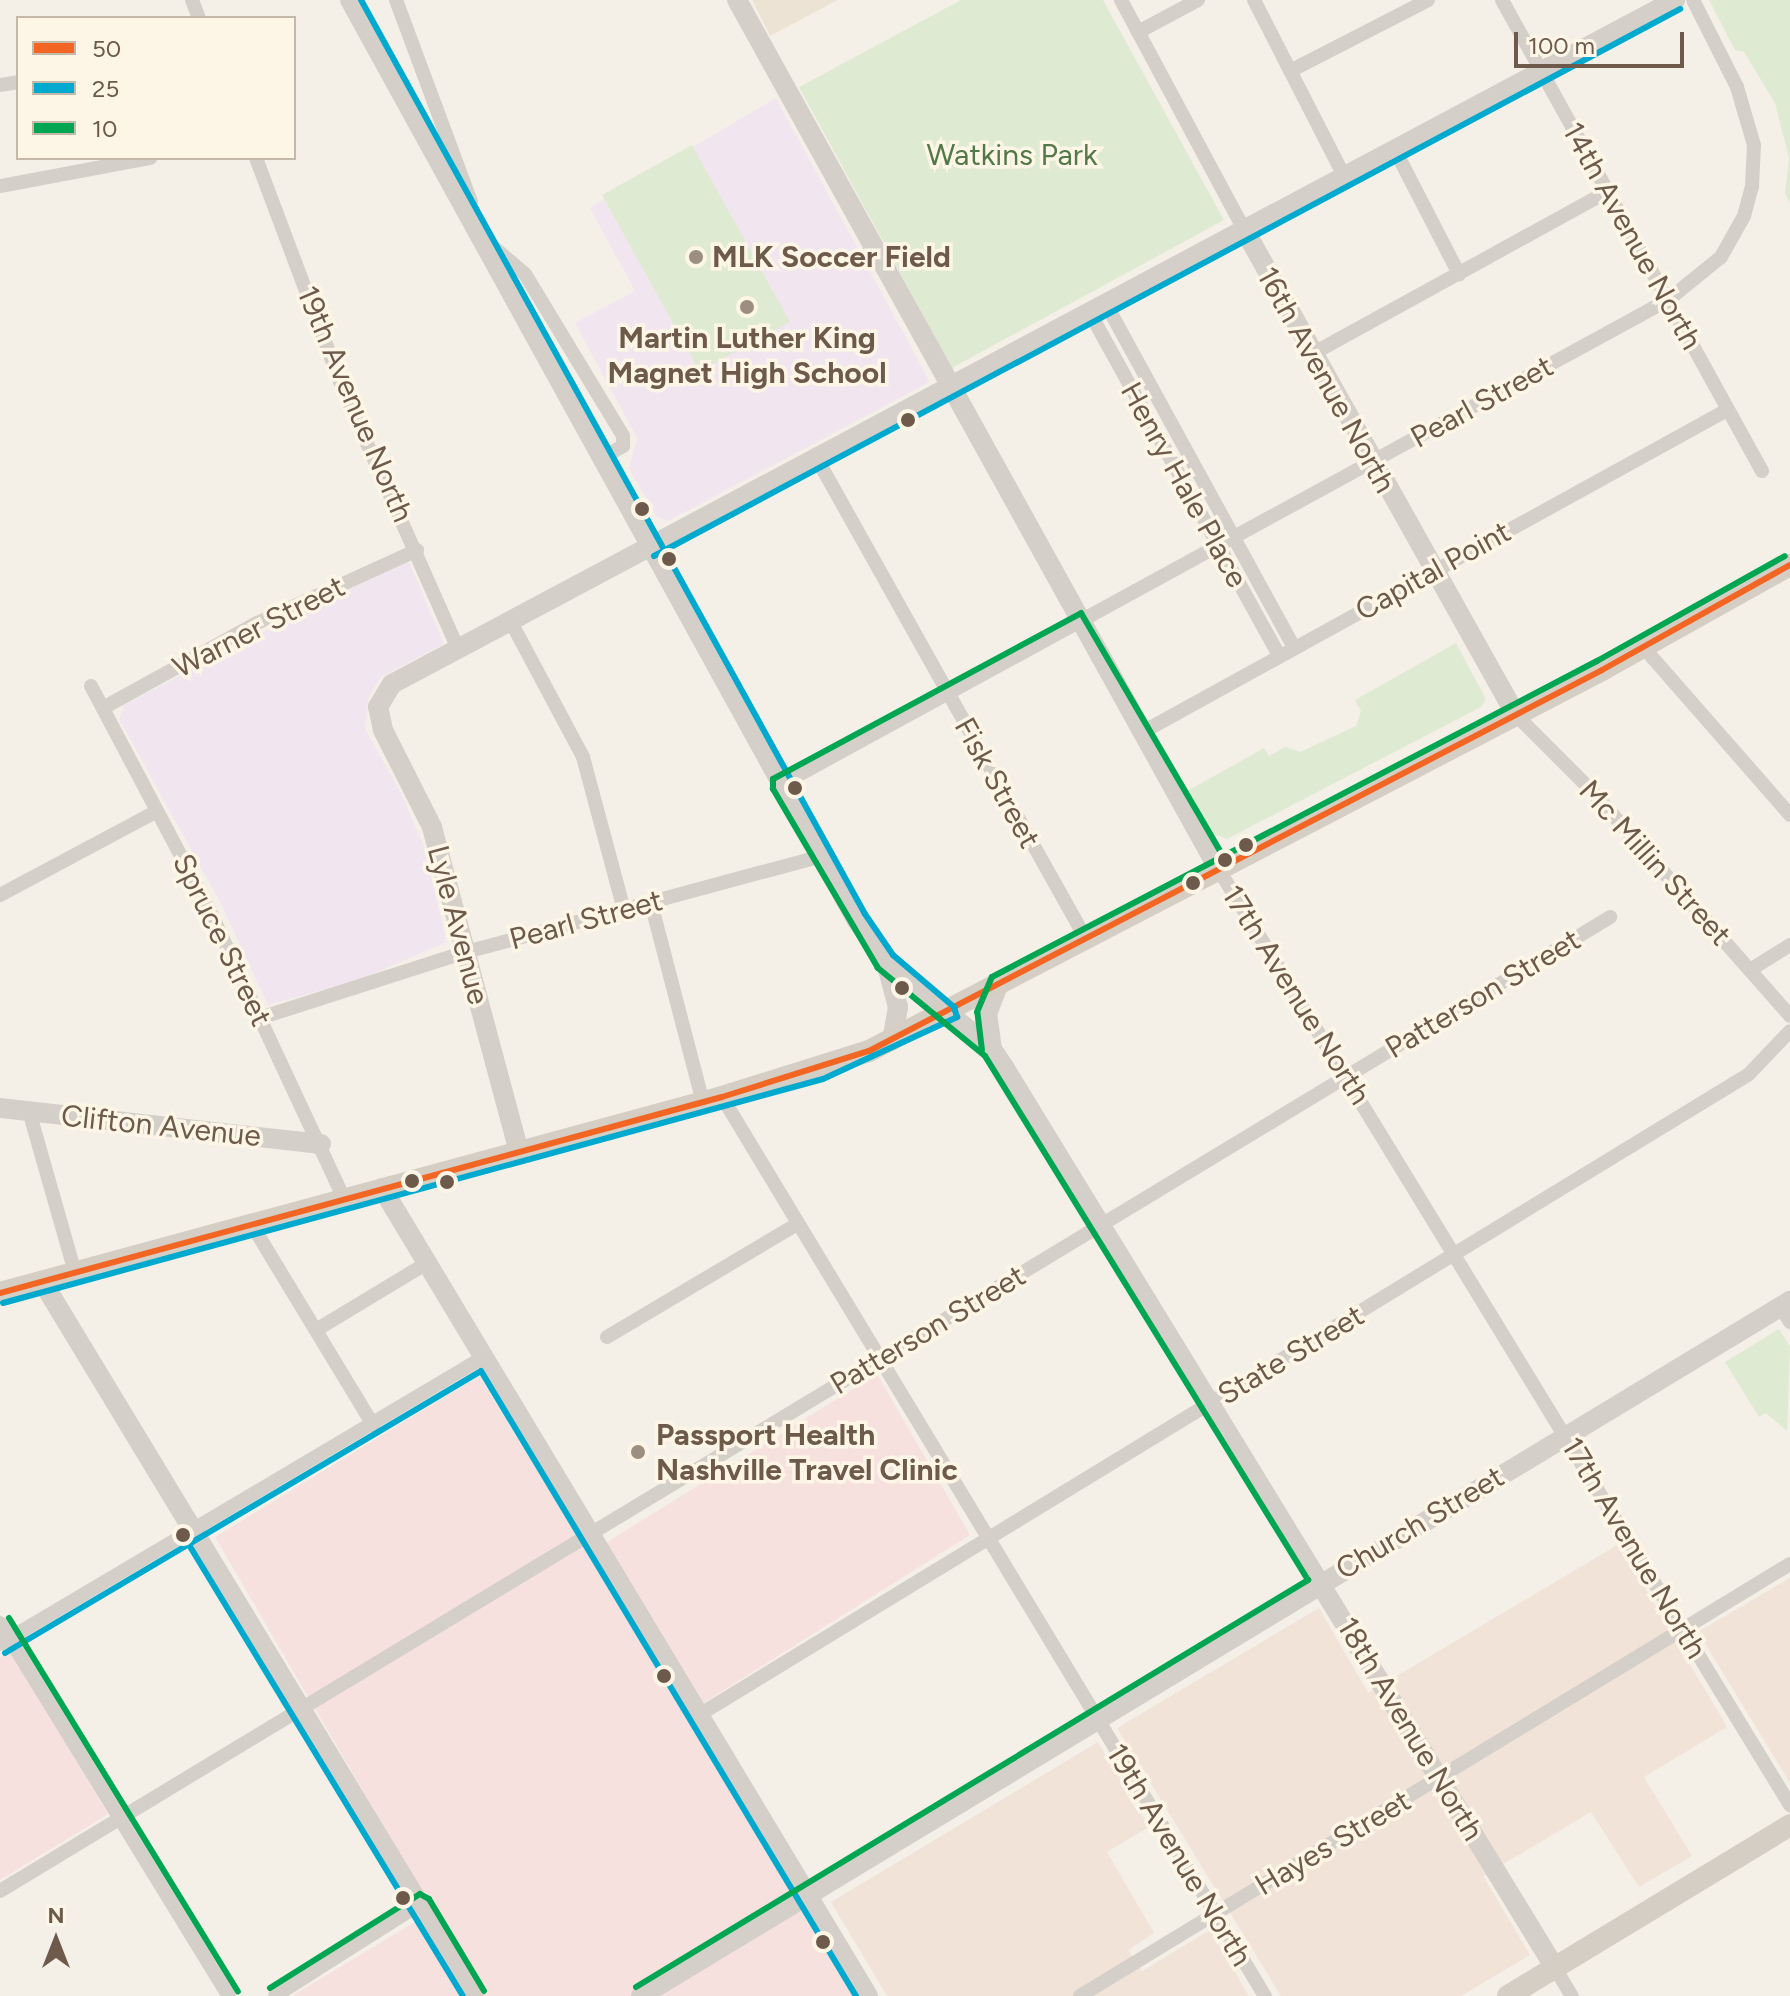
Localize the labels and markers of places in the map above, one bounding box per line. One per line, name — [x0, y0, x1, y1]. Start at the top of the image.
place label: MLK Soccer Field — [712, 239, 951, 275]
marker: MLK Soccer Field — [687, 248, 705, 266]
marker: Martin Luther King Magnet High School — [738, 298, 756, 316]
place label: Martin Luther King Magnet High School — [607, 320, 887, 390]
unlabelled marker — [900, 412, 916, 428]
unlabelled marker — [634, 501, 650, 517]
unlabelled marker — [661, 551, 677, 567]
unlabelled marker — [787, 780, 803, 796]
unlabelled marker — [1238, 837, 1254, 853]
unlabelled marker — [1217, 852, 1233, 868]
unlabelled marker — [1185, 875, 1201, 891]
unlabelled marker — [894, 980, 910, 996]
unlabelled marker — [404, 1173, 420, 1189]
unlabelled marker — [439, 1174, 455, 1190]
place label: Passport Health Nashville Travel Clinic — [656, 1417, 958, 1488]
marker: Passport Health Nashville Travel Clinic — [627, 1441, 649, 1463]
unlabelled marker — [175, 1527, 191, 1543]
unlabelled marker — [656, 1668, 672, 1684]
unlabelled marker — [395, 1890, 411, 1906]
unlabelled marker — [815, 1934, 831, 1950]

